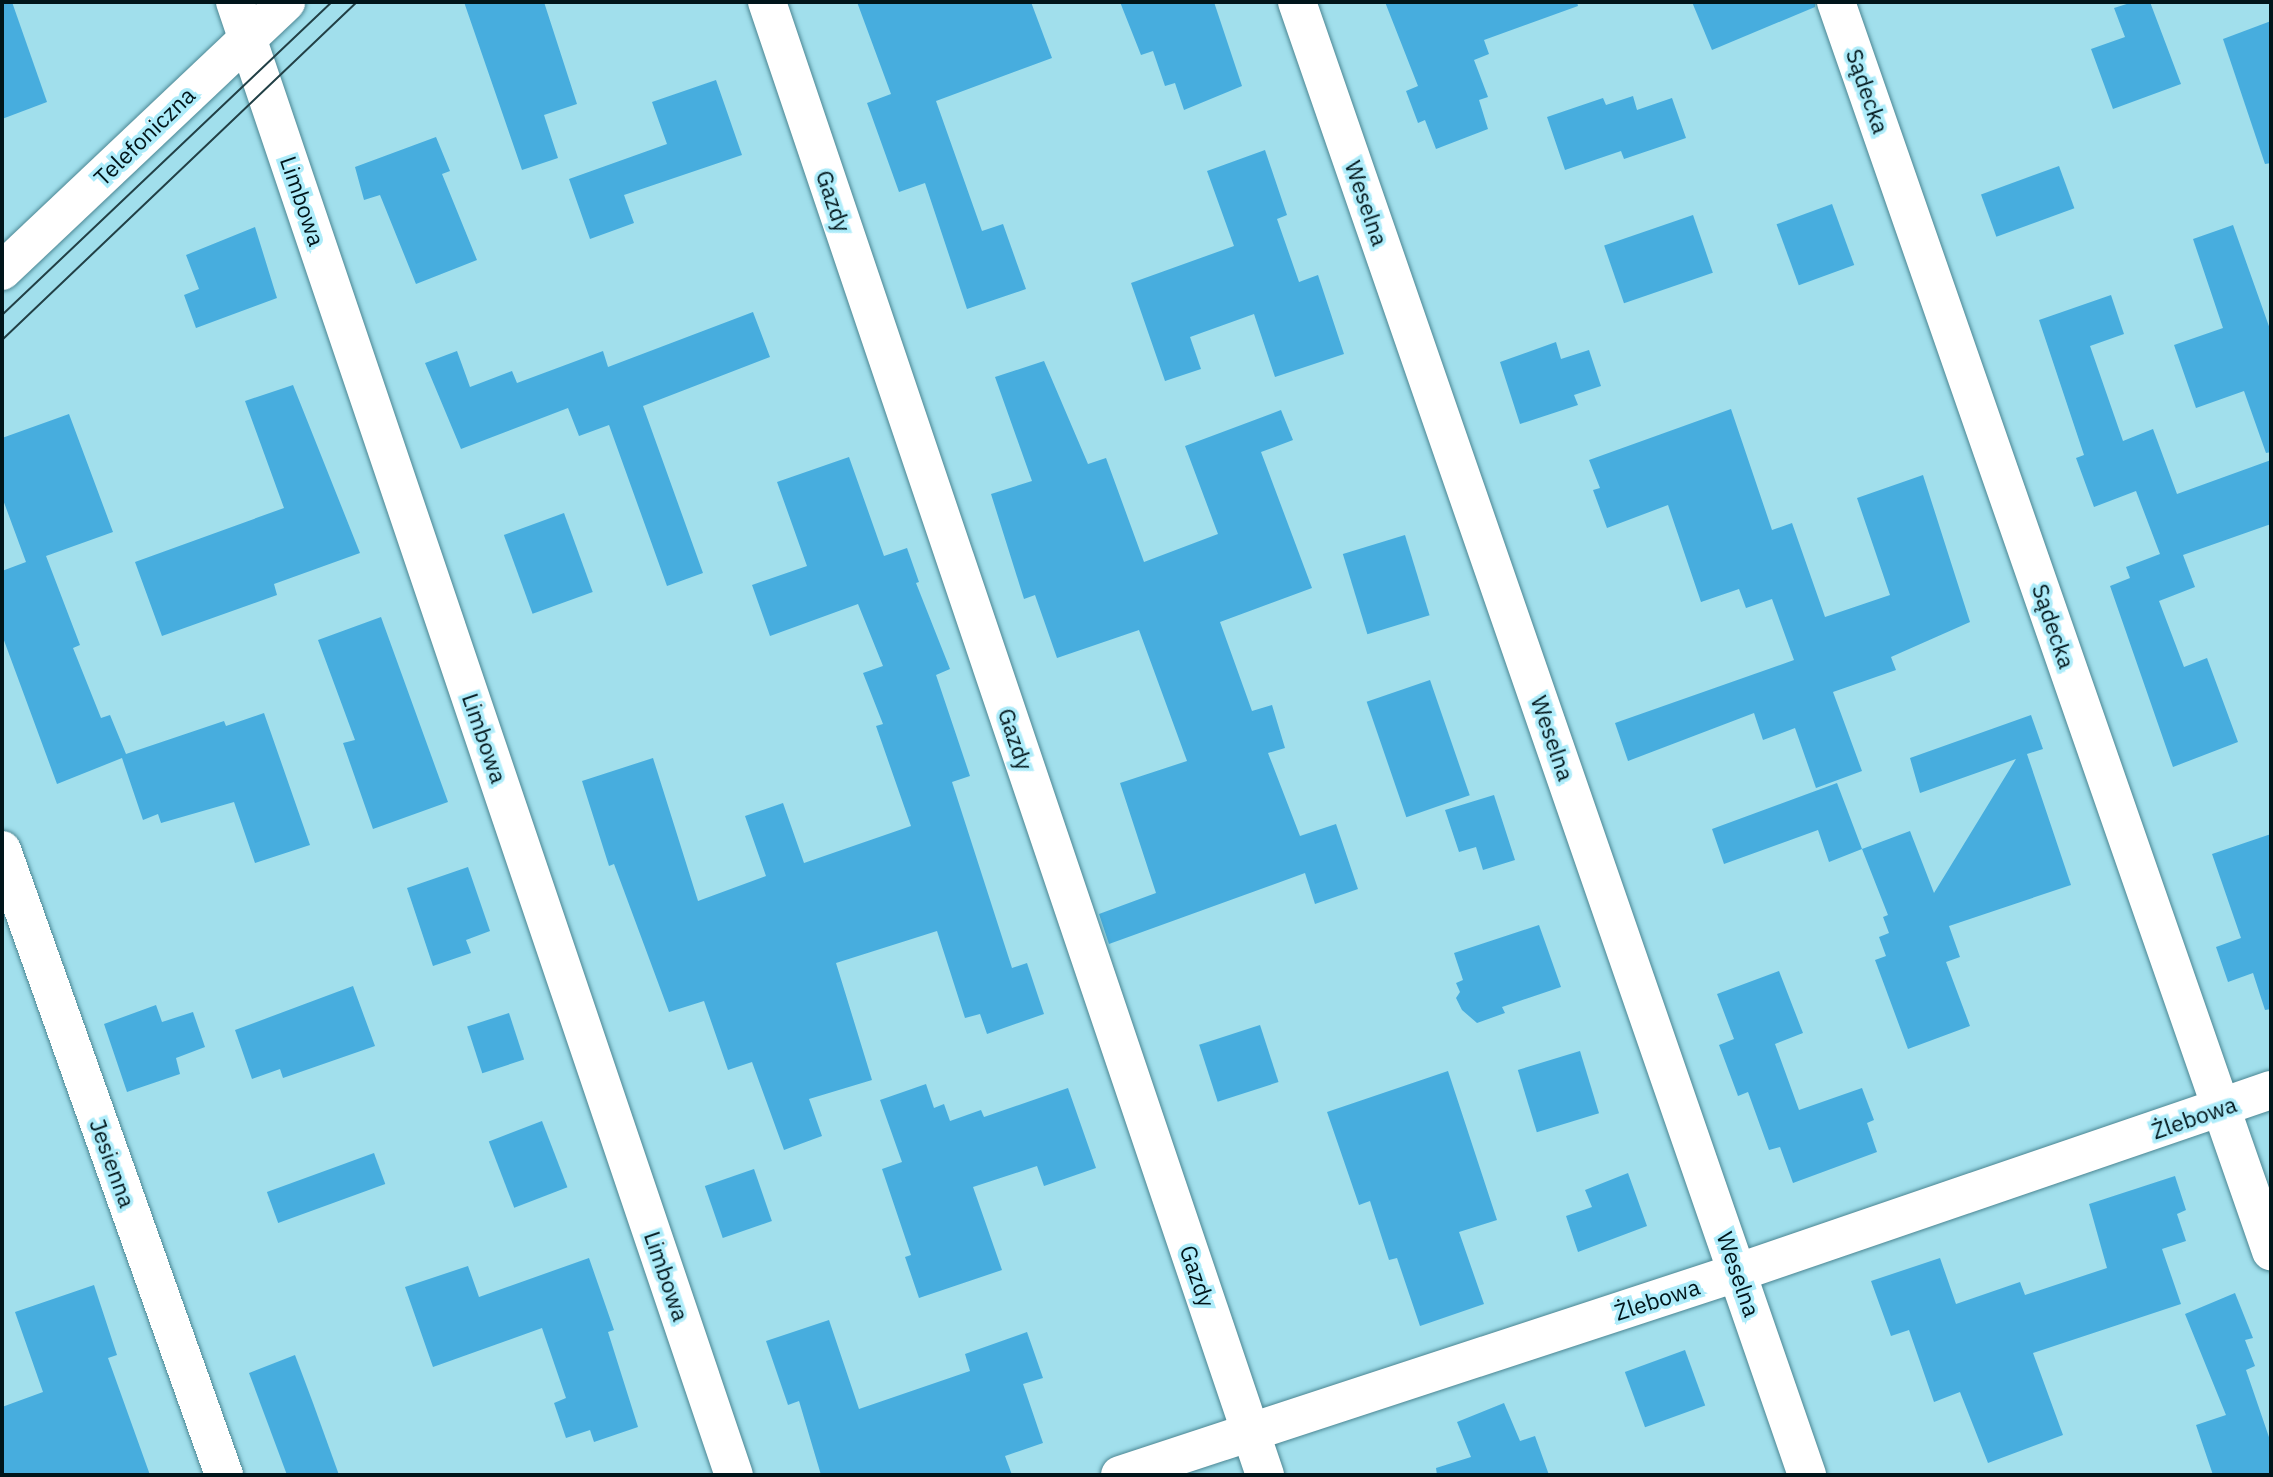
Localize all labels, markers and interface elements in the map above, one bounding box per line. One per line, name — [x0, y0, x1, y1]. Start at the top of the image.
street label: Sądecka — [1841, 45, 1895, 137]
street label: Telefoniczna — [88, 81, 200, 191]
street label: Limbowa — [275, 152, 331, 250]
street label: Weselna — [1340, 157, 1394, 249]
street label: Gazdy — [811, 166, 857, 236]
street label: Sądecka — [2027, 580, 2081, 672]
street label: Limbowa — [457, 689, 513, 787]
street label: Weselna — [1526, 692, 1580, 784]
street label: Gazdy — [993, 704, 1039, 774]
street label: Żlebowa — [2148, 1090, 2240, 1144]
street label: Jesienna — [84, 1115, 142, 1211]
street label: Limbowa — [639, 1227, 695, 1325]
street label: Weselna — [1712, 1228, 1766, 1320]
street label: Gazdy — [1175, 1241, 1221, 1311]
street label: Żlebowa — [1611, 1272, 1703, 1326]

